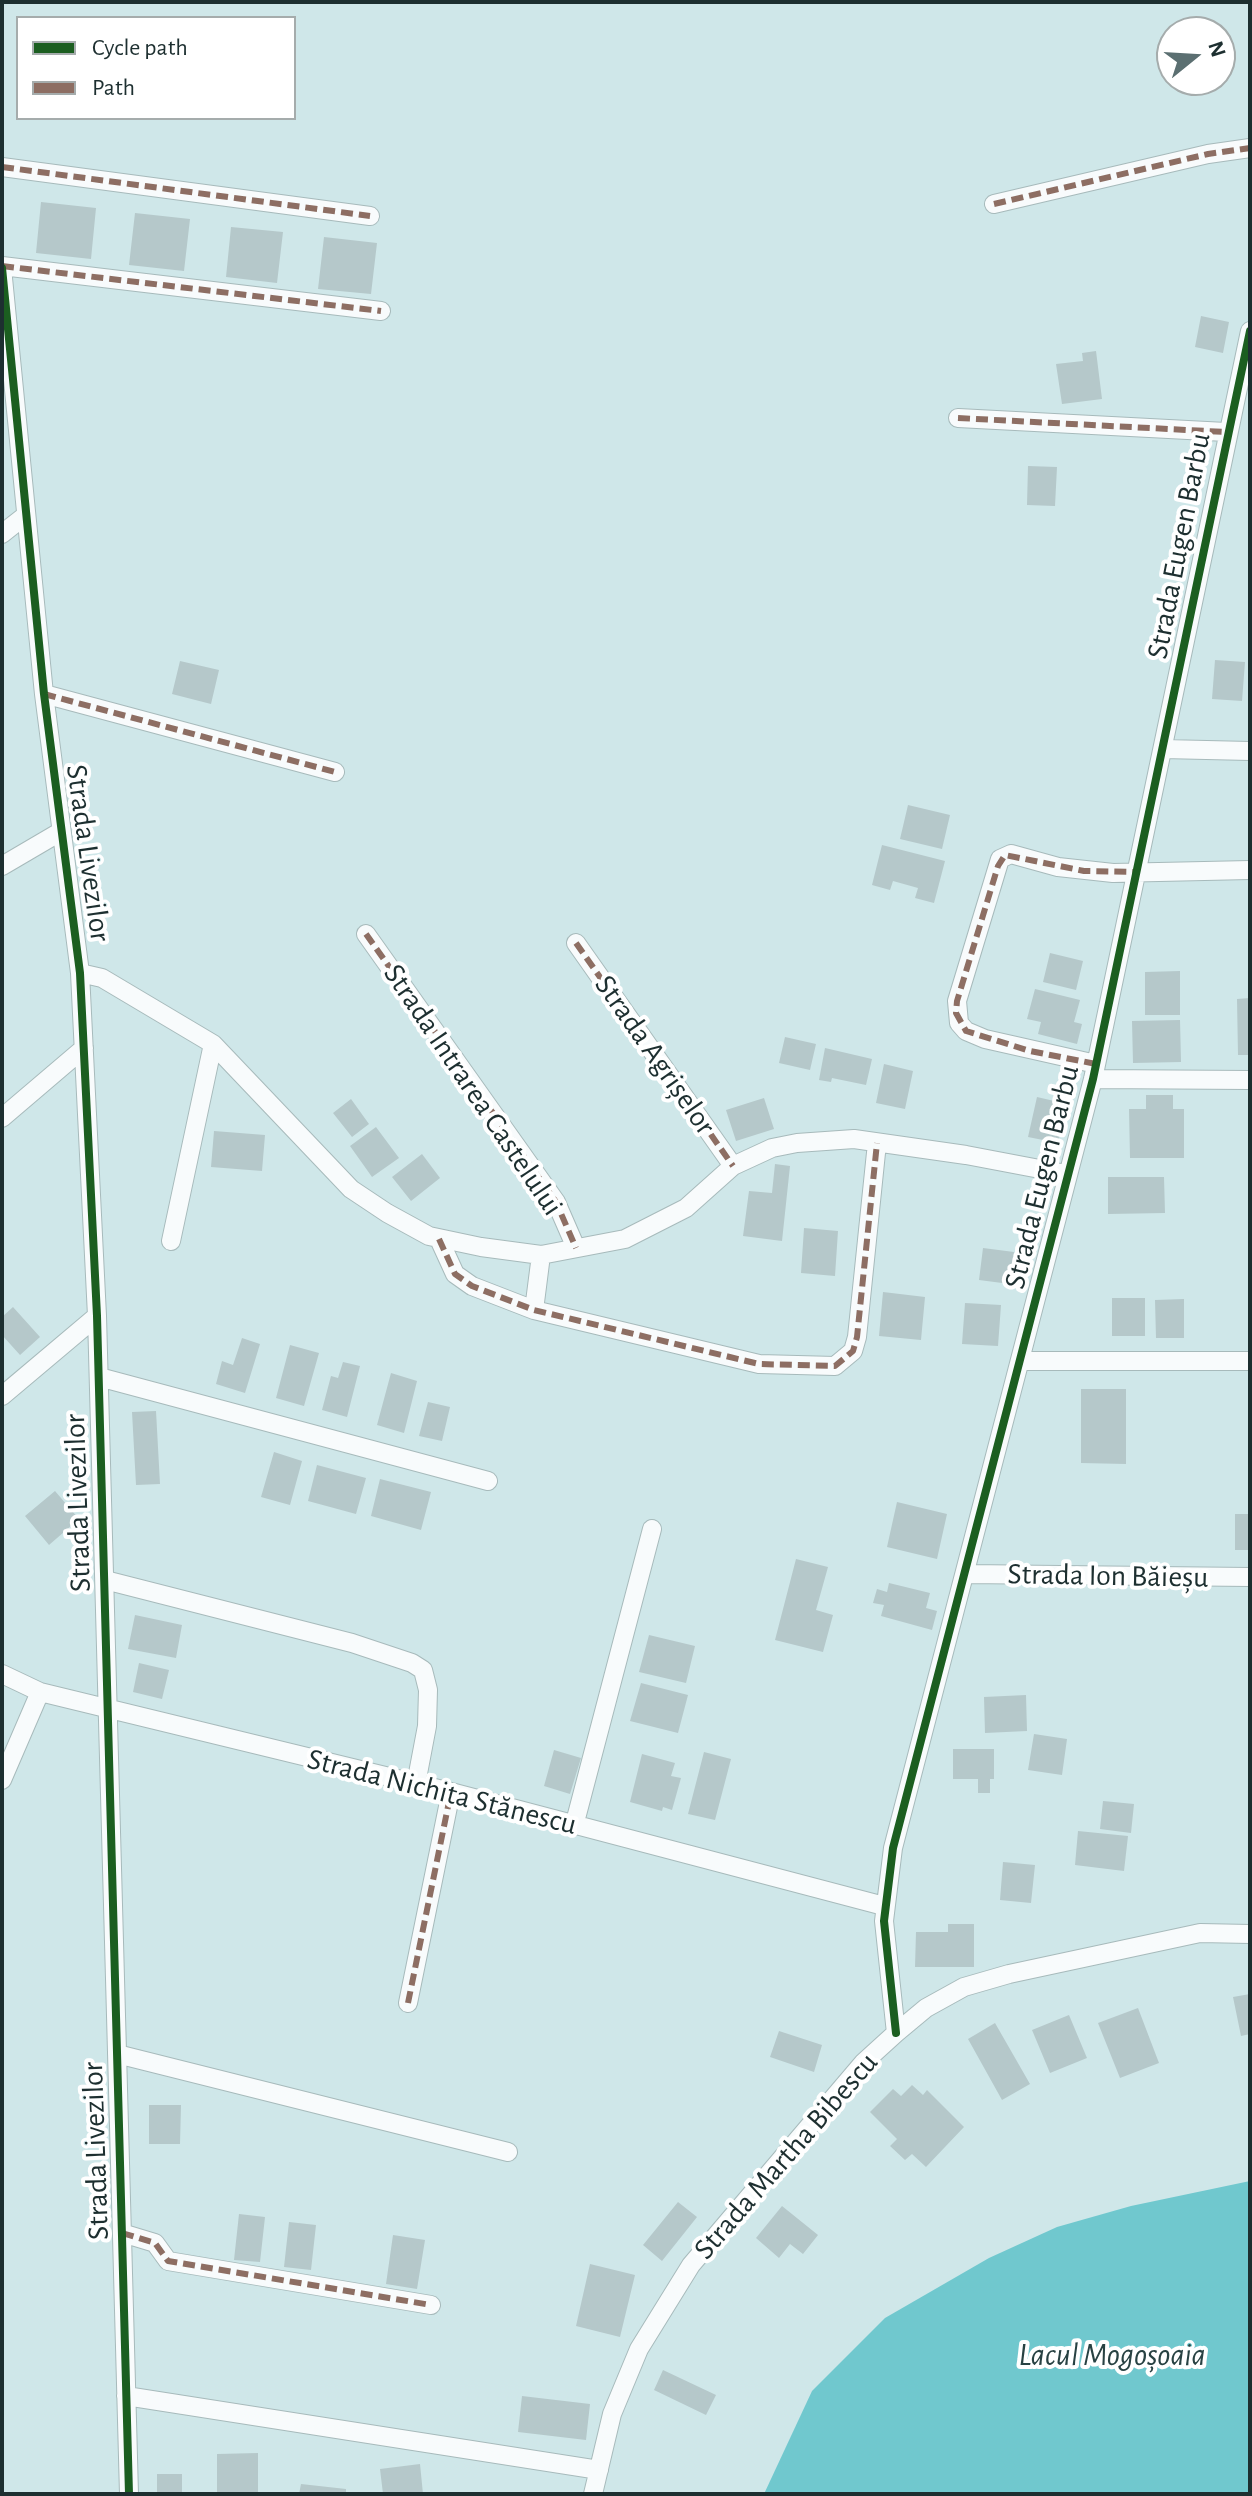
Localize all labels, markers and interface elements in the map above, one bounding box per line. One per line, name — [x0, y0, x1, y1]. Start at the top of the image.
legend — [16, 16, 296, 120]
north arrow — [1156, 16, 1236, 96]
text: Cycle path — [92, 36, 188, 60]
text: N — [1204, 39, 1230, 60]
text: Path — [92, 76, 135, 100]
street label: Strada Eugen Barbu — [1139, 430, 1219, 662]
street label: Strada Livezilor — [58, 762, 118, 944]
street label: Strada Intrarea Castelului — [375, 957, 571, 1223]
street label: Strada Agrișelor — [587, 968, 723, 1142]
street label: Strada Eugen Barbu — [997, 1061, 1087, 1293]
street label: Strada Livezilor — [57, 1413, 99, 1593]
street label: Strada Ion Băieșu — [1007, 1556, 1209, 1596]
street label: Strada Nichita Stănescu — [304, 1741, 580, 1843]
street label: Strada Martha Bibescu — [686, 2045, 886, 2267]
street label: Strada Livezilor — [75, 2061, 117, 2241]
water label: Lacul Mogoșoaia — [1018, 2336, 1206, 2374]

